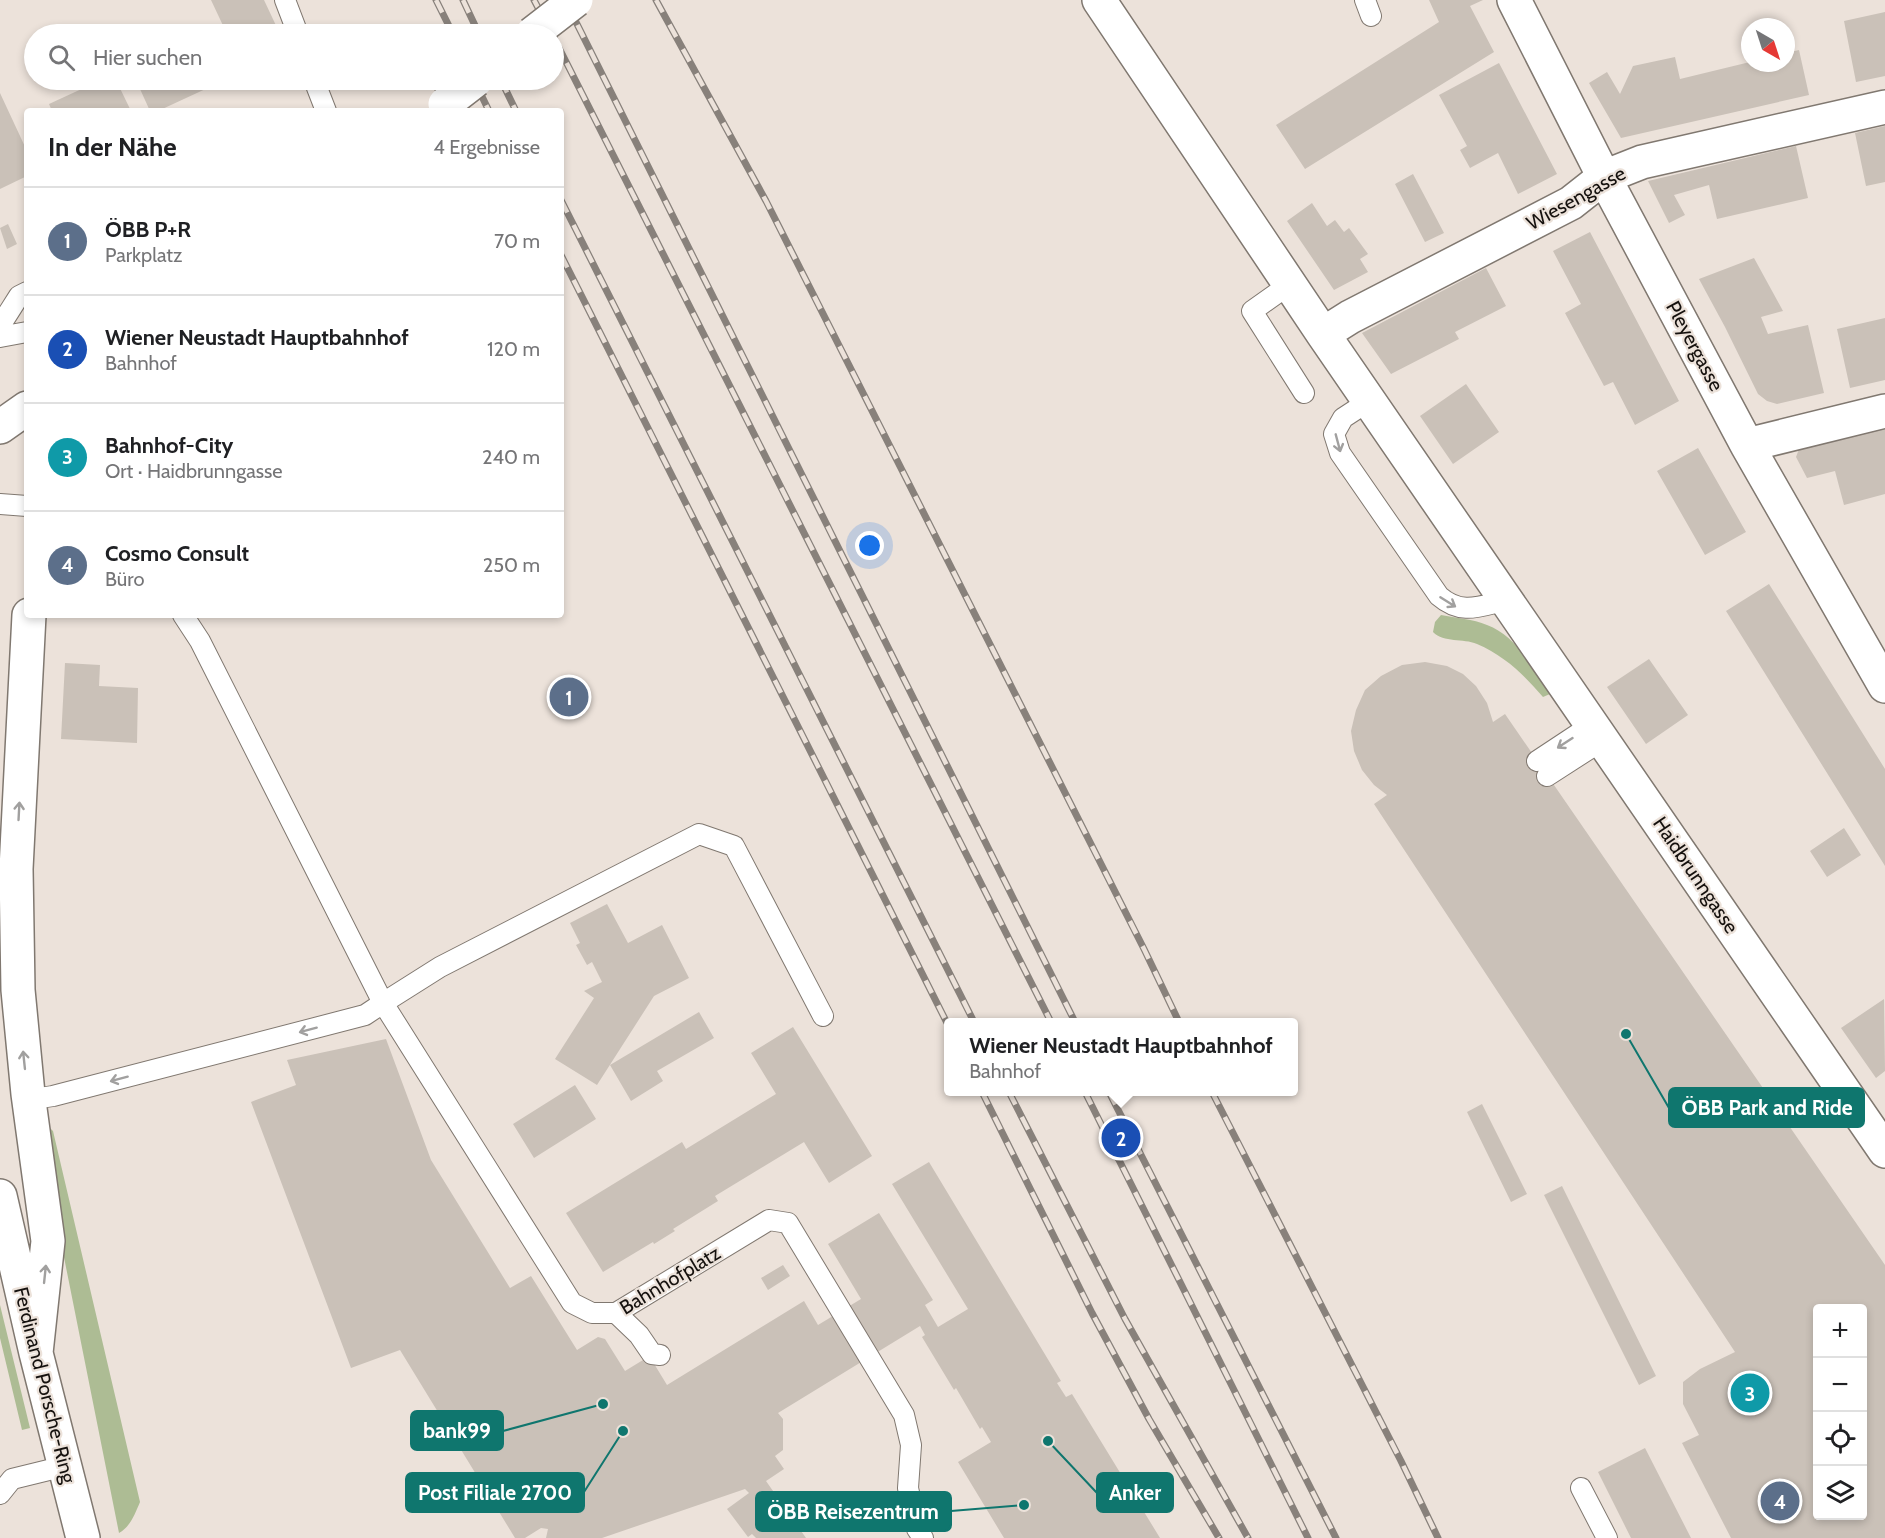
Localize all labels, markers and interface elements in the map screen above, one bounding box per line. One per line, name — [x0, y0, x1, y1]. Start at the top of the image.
north arrow — [1741, 18, 1795, 72]
search box — [24, 24, 564, 90]
icon: search — [45, 41, 78, 74]
text: Hier suchen — [93, 44, 202, 71]
text: In der Nähe — [48, 131, 177, 163]
text: 4 Ergebnisse — [433, 135, 540, 159]
street label: Wiesengasse — [1522, 161, 1630, 235]
text: ÖBB P+R — [105, 216, 191, 243]
text: 1 — [64, 229, 71, 253]
text: 70 m — [494, 229, 540, 253]
text: Parkplatz — [105, 243, 182, 267]
street label: Pleyergasse — [1661, 297, 1729, 395]
text: Wiener Neustadt Hauptbahnhof — [105, 324, 409, 351]
text: 2 — [62, 337, 73, 361]
text: 120 m — [487, 337, 540, 361]
text: Bahnhof — [105, 351, 177, 375]
text: Bahnhof-City — [105, 432, 233, 459]
one-way arrow — [1332, 433, 1344, 452]
text: 3 — [62, 445, 73, 469]
text: 240 m — [482, 445, 540, 469]
text: Ort · Haidbrunngasse — [105, 459, 283, 483]
your location — [855, 531, 884, 560]
text: Cosmo Consult — [105, 540, 249, 567]
text: 4 — [61, 553, 74, 577]
text: 250 m — [483, 553, 540, 577]
text: Büro — [105, 567, 144, 591]
one-way arrow — [1439, 596, 1456, 608]
pin: 1 — [550, 674, 588, 720]
one-way arrow — [1557, 736, 1574, 749]
one-way arrow — [14, 801, 25, 821]
street label: Haidbrunngasse — [1648, 812, 1744, 938]
popup — [944, 1018, 1298, 1096]
one-way arrow — [299, 1024, 318, 1036]
text: Wiener Neustadt Hauptbahnhof — [969, 1032, 1273, 1059]
one-way arrow — [18, 1050, 29, 1070]
text: Bahnhof — [969, 1059, 1041, 1083]
one-way arrow — [110, 1074, 129, 1085]
callout: ÖBB Park and Ride — [1669, 1088, 1864, 1127]
text: ÖBB Park and Ride — [1681, 1095, 1853, 1120]
pin: 2 — [1102, 1116, 1140, 1160]
street label: Bahnhofplatz — [615, 1241, 725, 1319]
one-way arrow — [40, 1264, 51, 1284]
street label: Ferdinand Porsche-Ring — [9, 1284, 81, 1487]
map controls — [1813, 1304, 1867, 1520]
button: + — [1813, 1304, 1867, 1358]
button: − — [1813, 1358, 1867, 1412]
pin: 3 — [1730, 1370, 1770, 1416]
callout: bank99 — [411, 1411, 503, 1450]
button: locate — [1813, 1412, 1867, 1466]
text: bank99 — [423, 1418, 491, 1443]
button: layers — [1813, 1466, 1867, 1520]
callout: Post Filiale 2700 — [406, 1473, 584, 1512]
callout: Anker — [1097, 1473, 1173, 1512]
pin: 4 — [1760, 1478, 1800, 1524]
text: Post Filiale 2700 — [418, 1480, 572, 1505]
text: Anker — [1109, 1480, 1161, 1505]
callout: ÖBB Reisezentrum — [756, 1492, 951, 1531]
text: ÖBB Reisezentrum — [767, 1499, 939, 1524]

